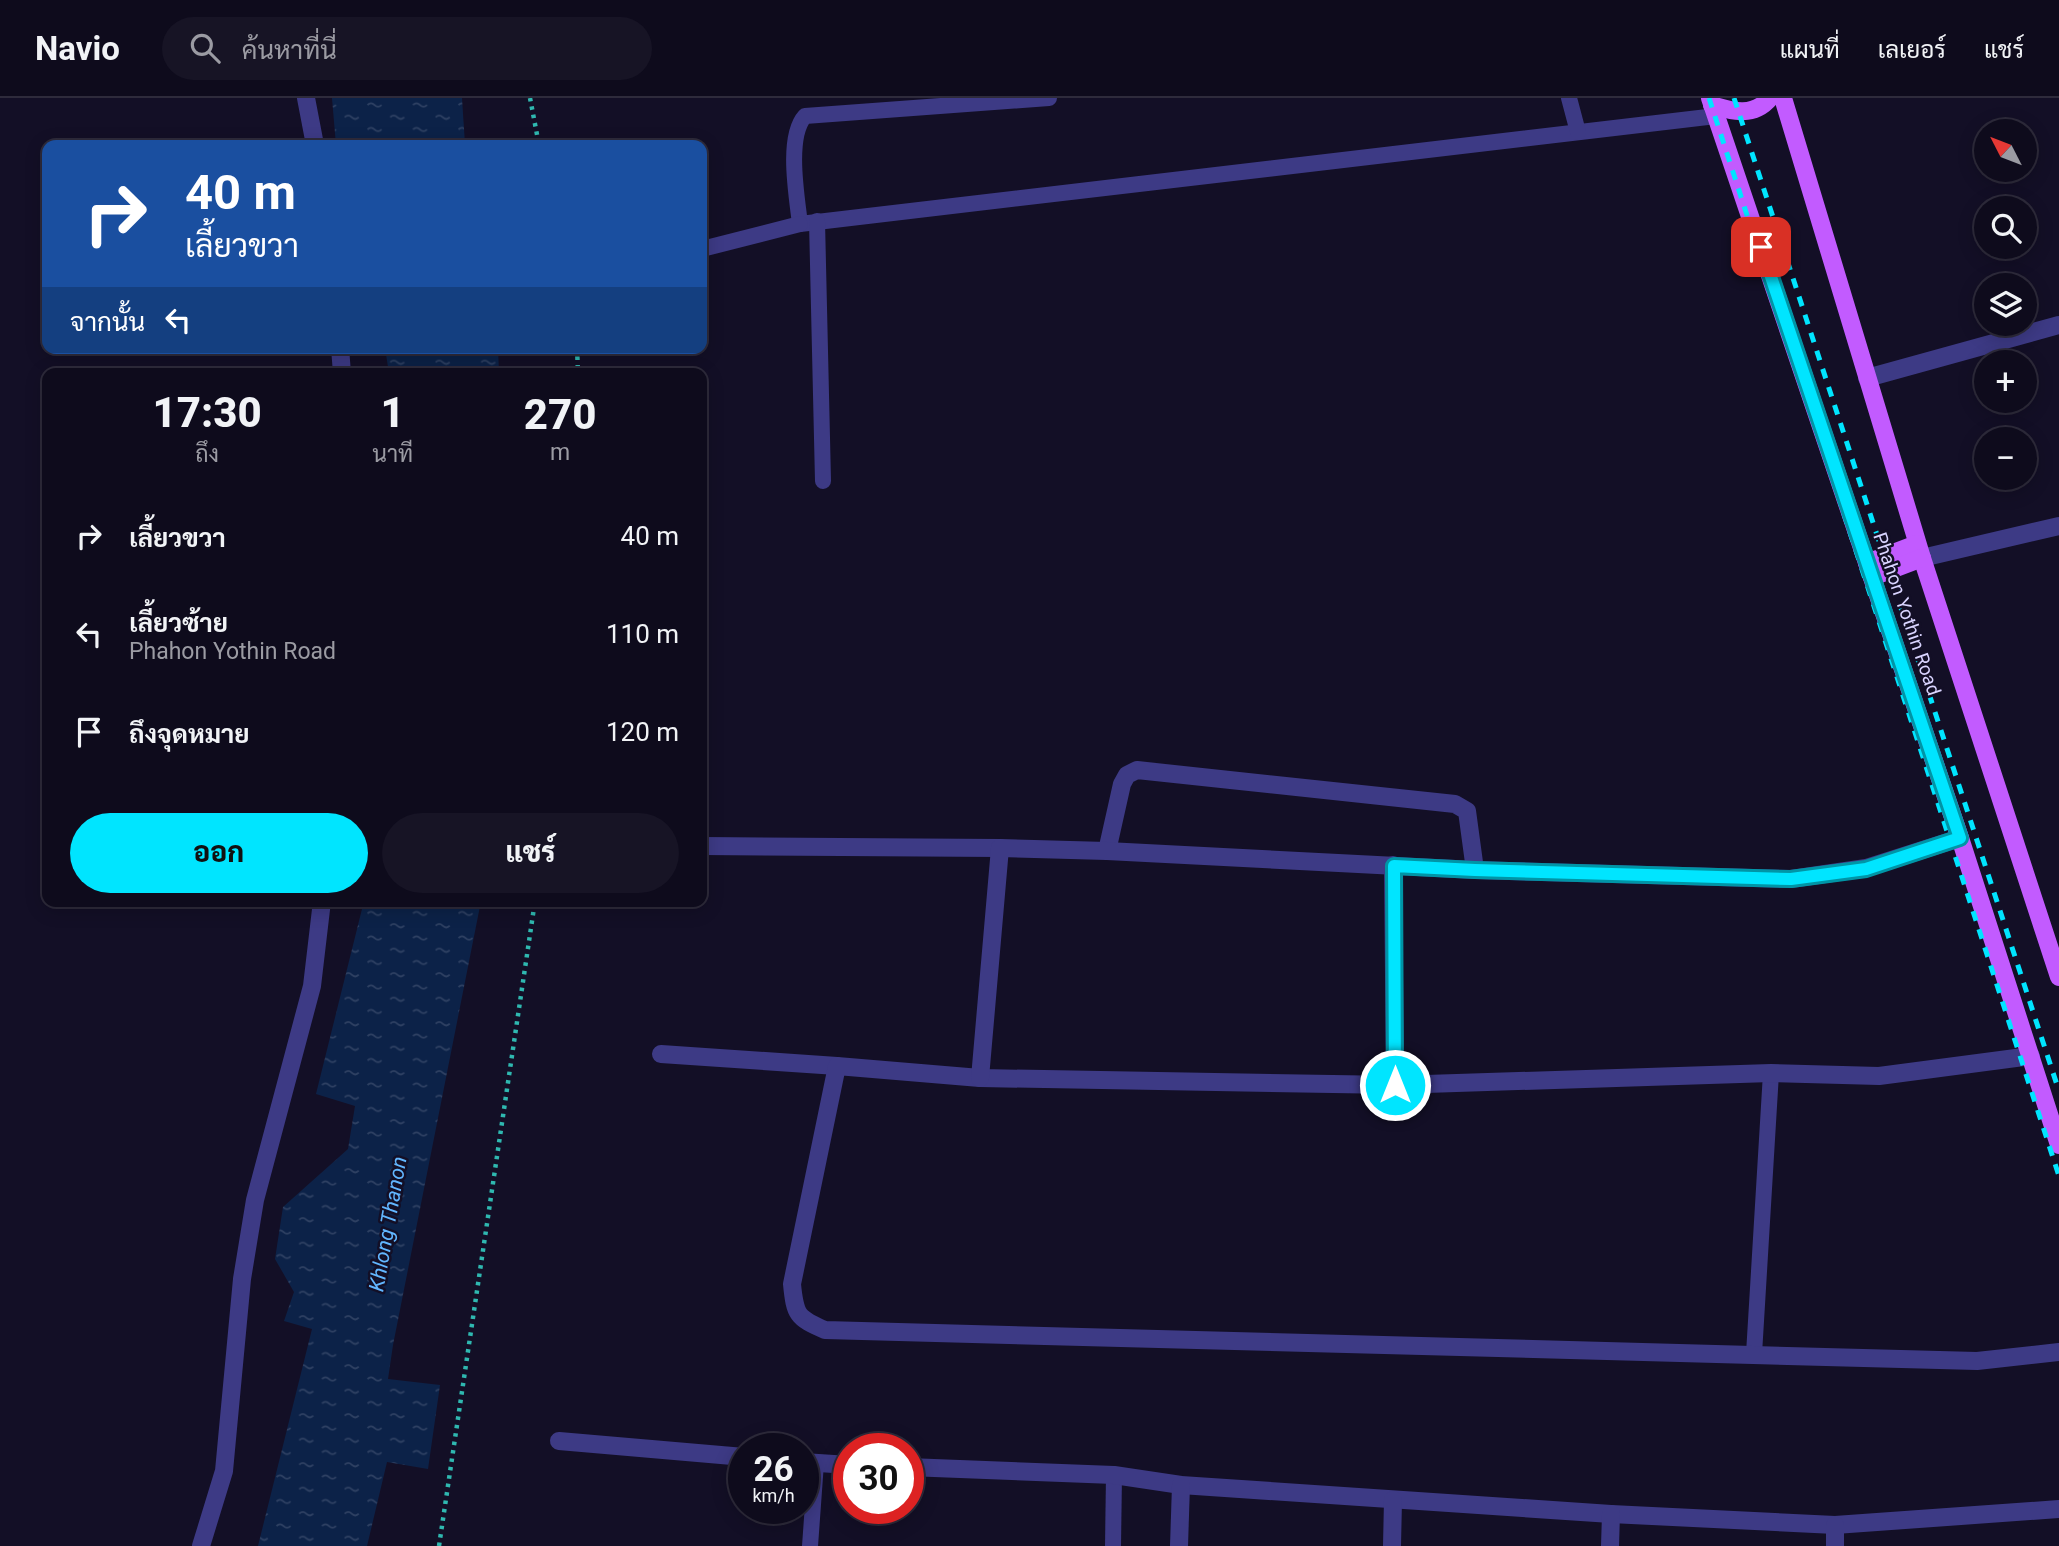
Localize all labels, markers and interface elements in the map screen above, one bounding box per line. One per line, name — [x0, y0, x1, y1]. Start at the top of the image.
search box — [162, 17, 652, 80]
text: Navio — [35, 29, 120, 68]
icon: search — [186, 29, 224, 67]
text: ค้นหาที่นี่ — [242, 35, 337, 65]
text: แผนที่ — [1780, 36, 1840, 64]
text: เลเยอร์ — [1878, 36, 1946, 64]
text: แชร์ — [1984, 36, 2024, 64]
north arrow — [1974, 119, 2037, 182]
map controls — [1974, 119, 2037, 490]
text: 40 m — [185, 164, 296, 221]
icon: right — [70, 168, 161, 259]
button: search — [1974, 196, 2037, 259]
pin — [1731, 217, 1791, 277]
text: เลี้ยวขวา — [185, 227, 299, 265]
icon: arrive — [1742, 228, 1780, 266]
button: layers — [1974, 273, 2037, 336]
icon: left — [159, 301, 197, 339]
text: จากนั้น — [70, 307, 145, 337]
button: + — [1974, 350, 2037, 413]
text: 17:30 — [153, 388, 262, 437]
text: 1 — [381, 388, 405, 437]
text: 270 — [524, 390, 596, 439]
button: − — [1974, 427, 2037, 490]
text: m — [550, 439, 570, 466]
text: ถึง — [195, 441, 219, 468]
text: นาที — [372, 441, 413, 468]
icon: right — [70, 517, 108, 555]
text: 40 m — [621, 521, 679, 551]
text: เลี้ยวขวา — [129, 523, 226, 553]
street label: Phahon Yothin Road — [1868, 529, 1946, 699]
text: เลี้ยวซ้าย — [129, 608, 228, 638]
icon: left — [70, 615, 108, 653]
text: 110 m — [606, 619, 679, 649]
text: Phahon Yothin Road — [129, 638, 336, 665]
icon: arrive — [70, 713, 108, 751]
text: 120 m — [606, 717, 679, 747]
text: ถึงจุดหมาย — [129, 719, 250, 749]
button: ออก — [70, 813, 368, 893]
button: แชร์ — [382, 813, 679, 893]
position arrow — [1358, 1048, 1432, 1122]
water label: Khlong Thanon — [364, 1155, 412, 1293]
speed limit sign: 30 — [833, 1433, 924, 1524]
text: 26 — [753, 1449, 794, 1490]
text: km/h — [752, 1485, 795, 1506]

